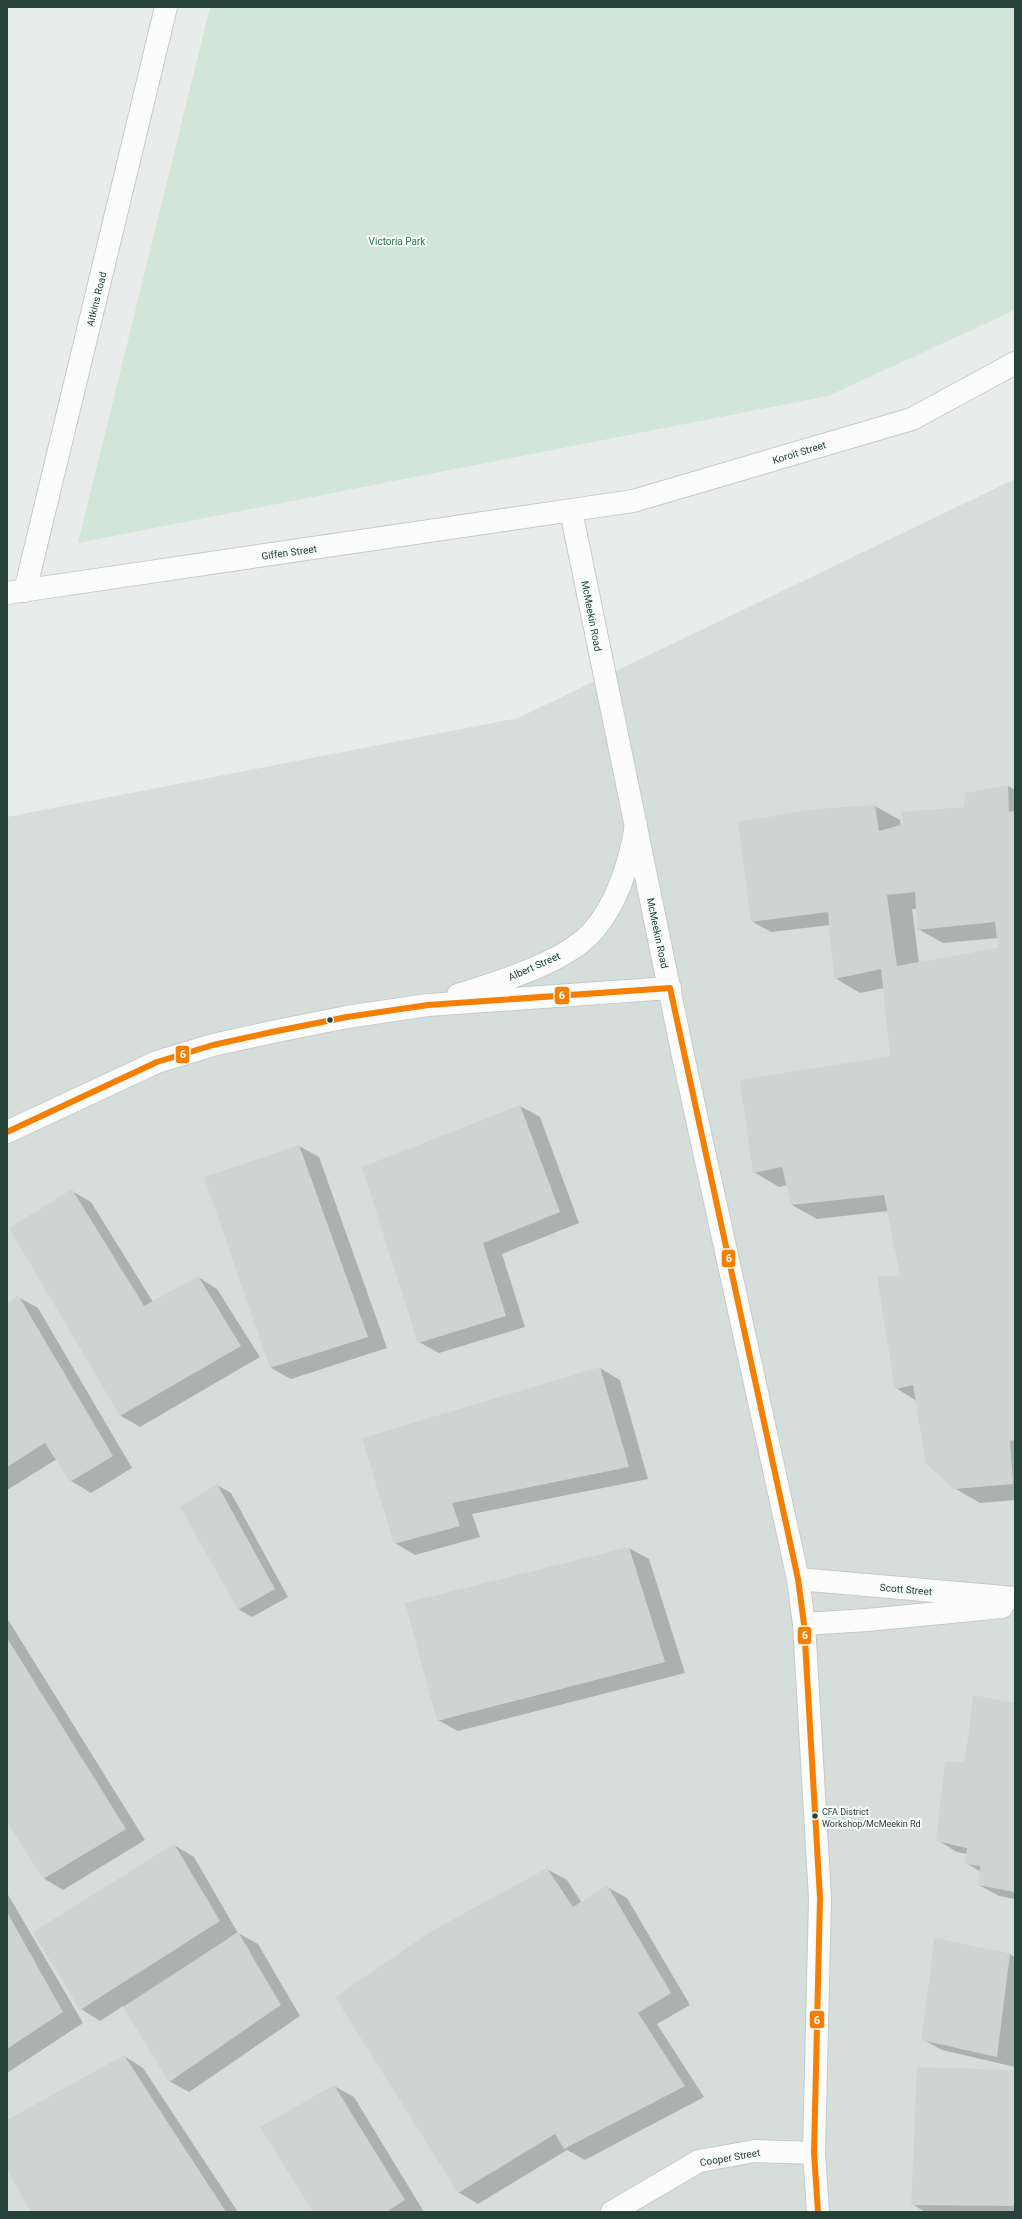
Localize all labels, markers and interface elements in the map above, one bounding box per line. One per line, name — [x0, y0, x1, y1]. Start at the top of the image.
park label: Victoria Park — [369, 236, 426, 247]
street label: Aitkins Road — [84, 271, 109, 328]
street label: Koroit Street — [771, 439, 827, 466]
street label: Giffen Street — [261, 543, 317, 562]
street label: McMeekin Road — [579, 580, 604, 652]
street label: McMeekin Road — [645, 897, 670, 969]
street label: Albert Street — [507, 950, 562, 983]
line badge: 6 — [554, 986, 570, 1005]
text: 6 — [559, 989, 565, 1002]
unlabelled marker — [325, 1015, 335, 1025]
line badge: 6 — [175, 1045, 190, 1064]
text: 6 — [180, 1048, 186, 1061]
line badge: 6 — [721, 1249, 736, 1268]
text: 6 — [726, 1252, 732, 1265]
street label: Scott Street — [879, 1582, 932, 1597]
line badge: 6 — [797, 1626, 812, 1645]
text: 6 — [802, 1629, 808, 1642]
place label: CFA District Workshop/McMeekin Rd — [822, 1807, 921, 1829]
marker: CFA District Workshop/McMeekin Rd — [810, 1811, 820, 1821]
line badge: 6 — [809, 2010, 825, 2029]
text: 6 — [814, 2014, 820, 2027]
street label: Cooper Street — [699, 2147, 761, 2168]

